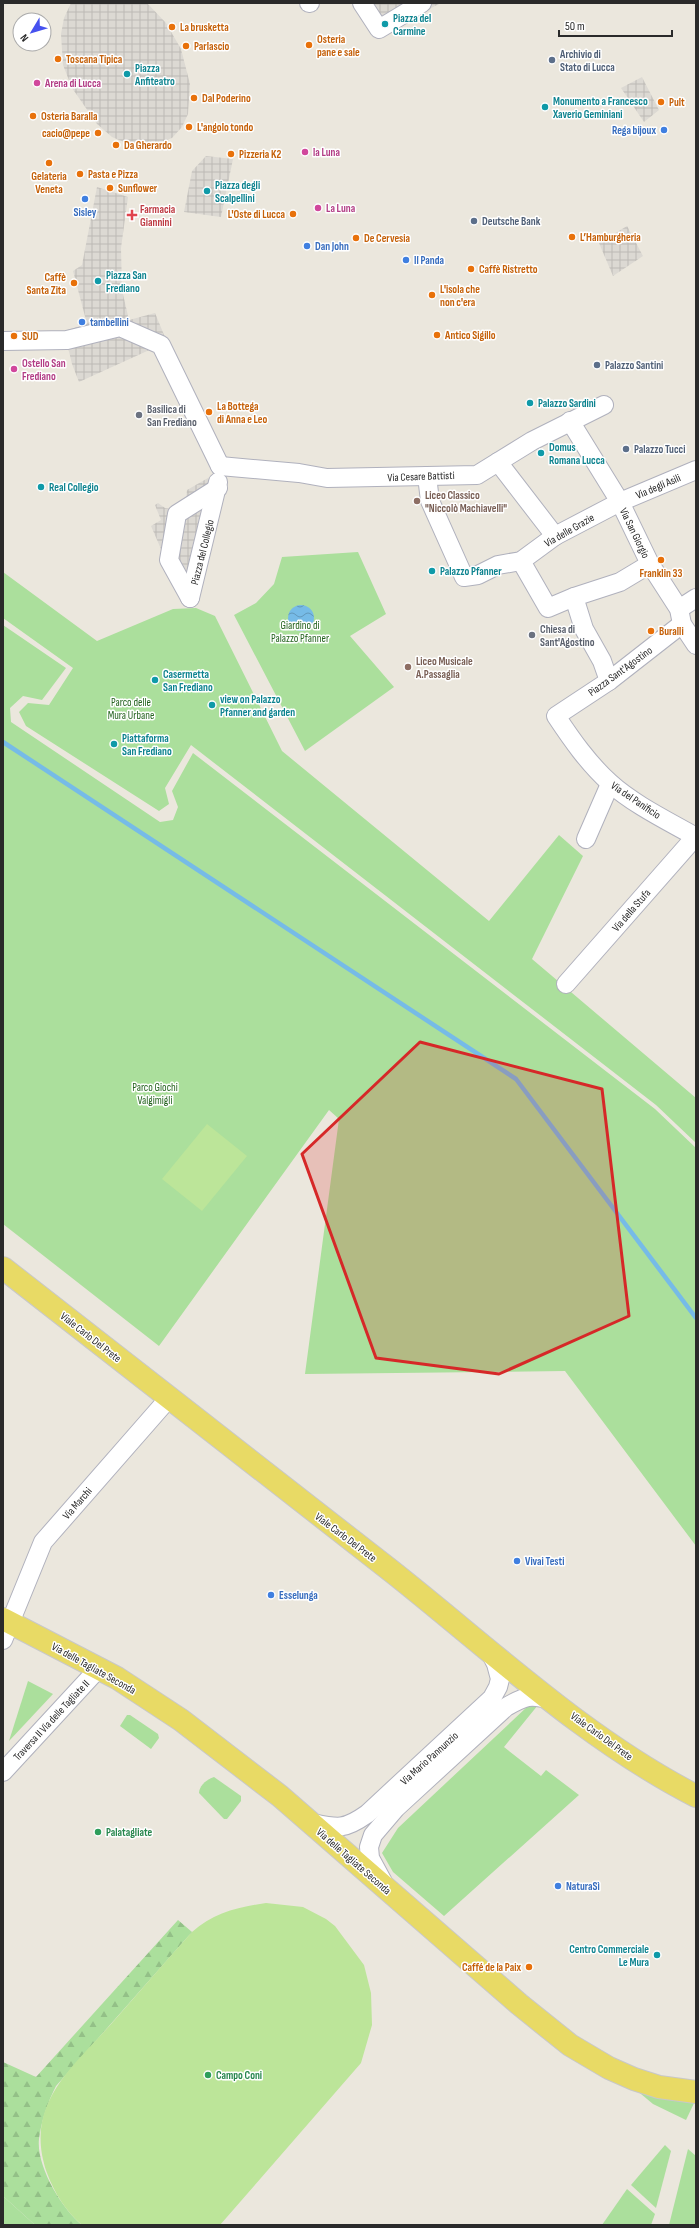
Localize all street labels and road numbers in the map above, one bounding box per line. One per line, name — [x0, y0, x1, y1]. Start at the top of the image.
street label: Via Cesare Battisti — [387, 469, 455, 484]
street label: Via degli Asili — [634, 471, 683, 502]
street label: Via San Giorgio — [617, 506, 652, 561]
street label: Via delle Grazie — [542, 511, 596, 550]
street label: Piazza del Collegio — [188, 518, 217, 586]
street label: Piazza Sant'Agostino — [586, 644, 655, 699]
street label: Via del Panificio — [608, 779, 663, 822]
street label: Via della Stufa — [609, 886, 653, 934]
street label: Viale Carlo Del Prete — [58, 1310, 124, 1365]
street label: Via Marchi — [60, 1485, 95, 1522]
street label: Viale Carlo Del Prete — [312, 1510, 379, 1565]
street label: Via delle Tagliate Seconda — [49, 1640, 138, 1697]
street label: Traversa II Via delle Tagliate II — [11, 1677, 92, 1763]
street label: Viale Carlo Del Prete — [568, 1709, 635, 1763]
street label: Via Mario Pannunzio — [398, 1729, 461, 1788]
street label: Via delle Tagliate Seconda — [314, 1826, 393, 1897]

